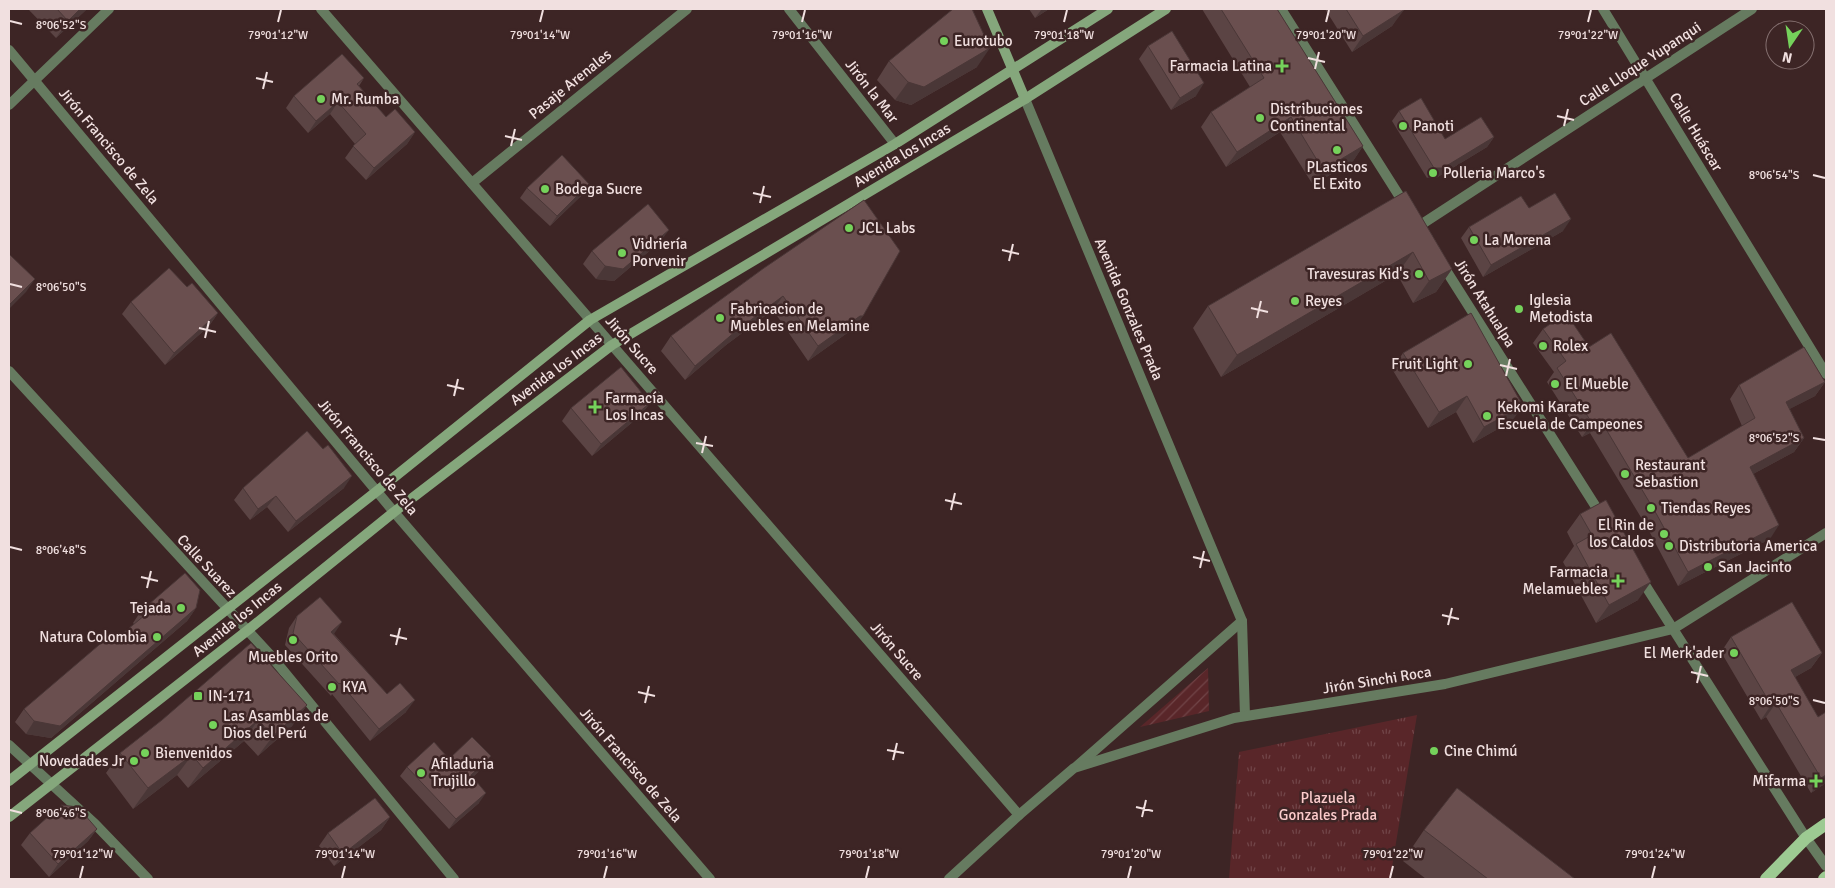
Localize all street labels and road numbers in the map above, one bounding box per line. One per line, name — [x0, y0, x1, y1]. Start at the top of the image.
street label: Calle Lloque Yupanqui — [1576, 18, 1704, 110]
street label: Pasaje Arenales — [525, 45, 615, 123]
street label: Jirón la Mar — [842, 56, 903, 127]
street label: Jirón Francisco de Zela — [55, 84, 163, 208]
street label: Calle Huáscar — [1665, 89, 1727, 175]
street label: Avenida los Incas — [850, 119, 954, 191]
street label: Avenida Gonzales Prada — [1091, 235, 1167, 383]
street label: Jirón Atahualpa — [1451, 255, 1519, 351]
street label: Jirón Sucre — [602, 312, 662, 378]
street label: Avenida los Incas — [507, 328, 606, 409]
street label: Jirón Francisco de Zela — [314, 395, 422, 519]
street label: Calle Suarez — [173, 531, 241, 601]
street label: Avenida los Incas — [189, 577, 286, 661]
street label: Jirón Sucre — [867, 618, 927, 684]
street label: Jirón Sinchi Roca — [1321, 663, 1433, 697]
street label: Jirón Francisco de Zela — [576, 704, 686, 826]

